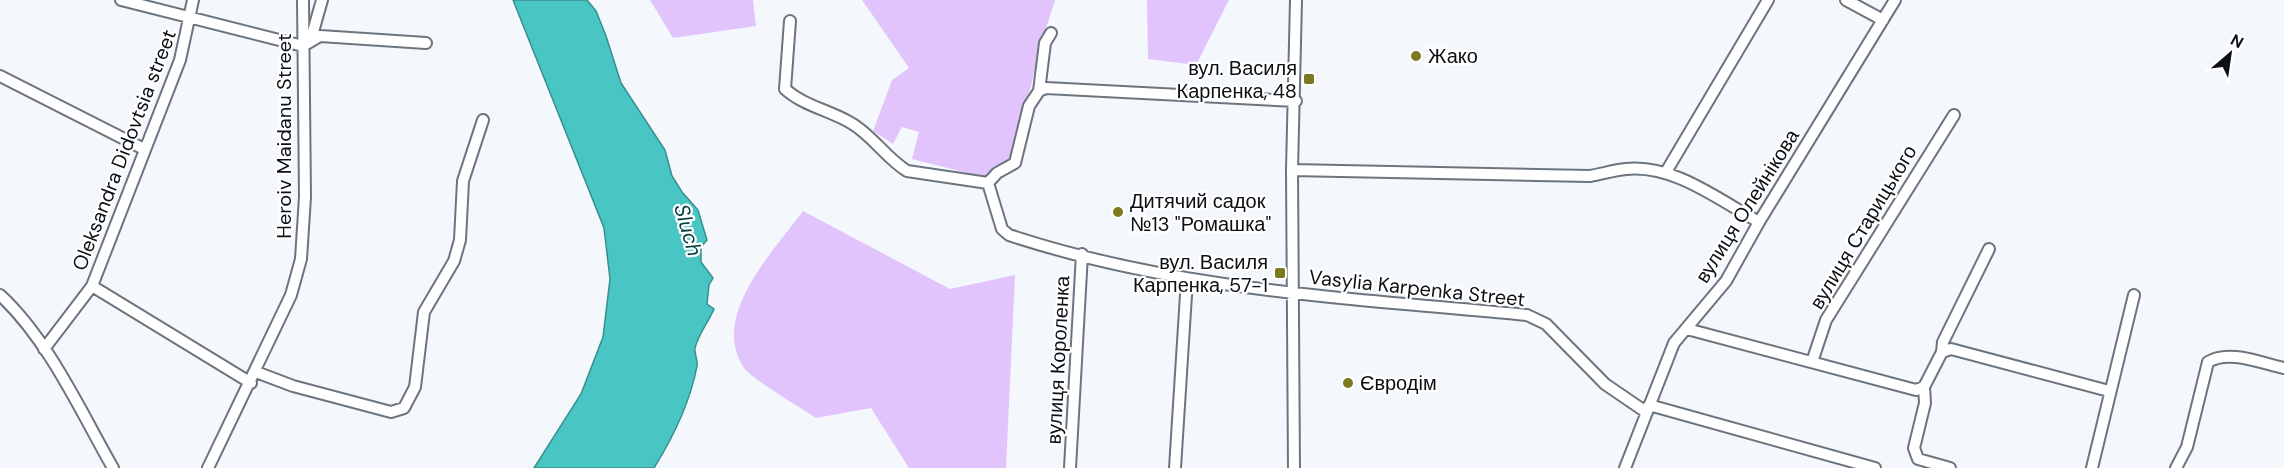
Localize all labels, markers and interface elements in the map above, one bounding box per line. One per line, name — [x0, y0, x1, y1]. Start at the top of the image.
north arrow — [2200, 24, 2260, 84]
street label: Oleksandra Didovtsia street — [66, 26, 182, 274]
text: N — [2227, 29, 2247, 53]
street label: Heroiv Maidanu Street — [271, 33, 297, 239]
place label: Жако — [1428, 43, 1478, 69]
marker: Жако — [1409, 49, 1423, 63]
place label: вул. Василя Карпенка, 48 — [1177, 55, 1297, 104]
marker: вул. Василя Карпенка, 48 — [1302, 72, 1316, 86]
street label: вулиця Олейнікова — [1689, 123, 1805, 288]
street label: вулиця Старицького — [1804, 140, 1922, 314]
place label: Дитячий садок №13 "Ромашка" — [1130, 188, 1271, 237]
water label: Sluch — [667, 201, 709, 259]
marker: Дитячий садок №13 "Ромашка" — [1111, 205, 1125, 219]
place label: вул. Василя Карпенка, 57-1 — [1133, 249, 1268, 298]
street label: Vasylia Karpenka Street — [1308, 264, 1526, 312]
marker: вул. Василя Карпенка, 57-1 — [1273, 266, 1287, 280]
street label: вулиця Короленка — [1041, 274, 1075, 445]
place label: Євродім — [1360, 370, 1437, 396]
marker: Євродім — [1341, 376, 1355, 390]

